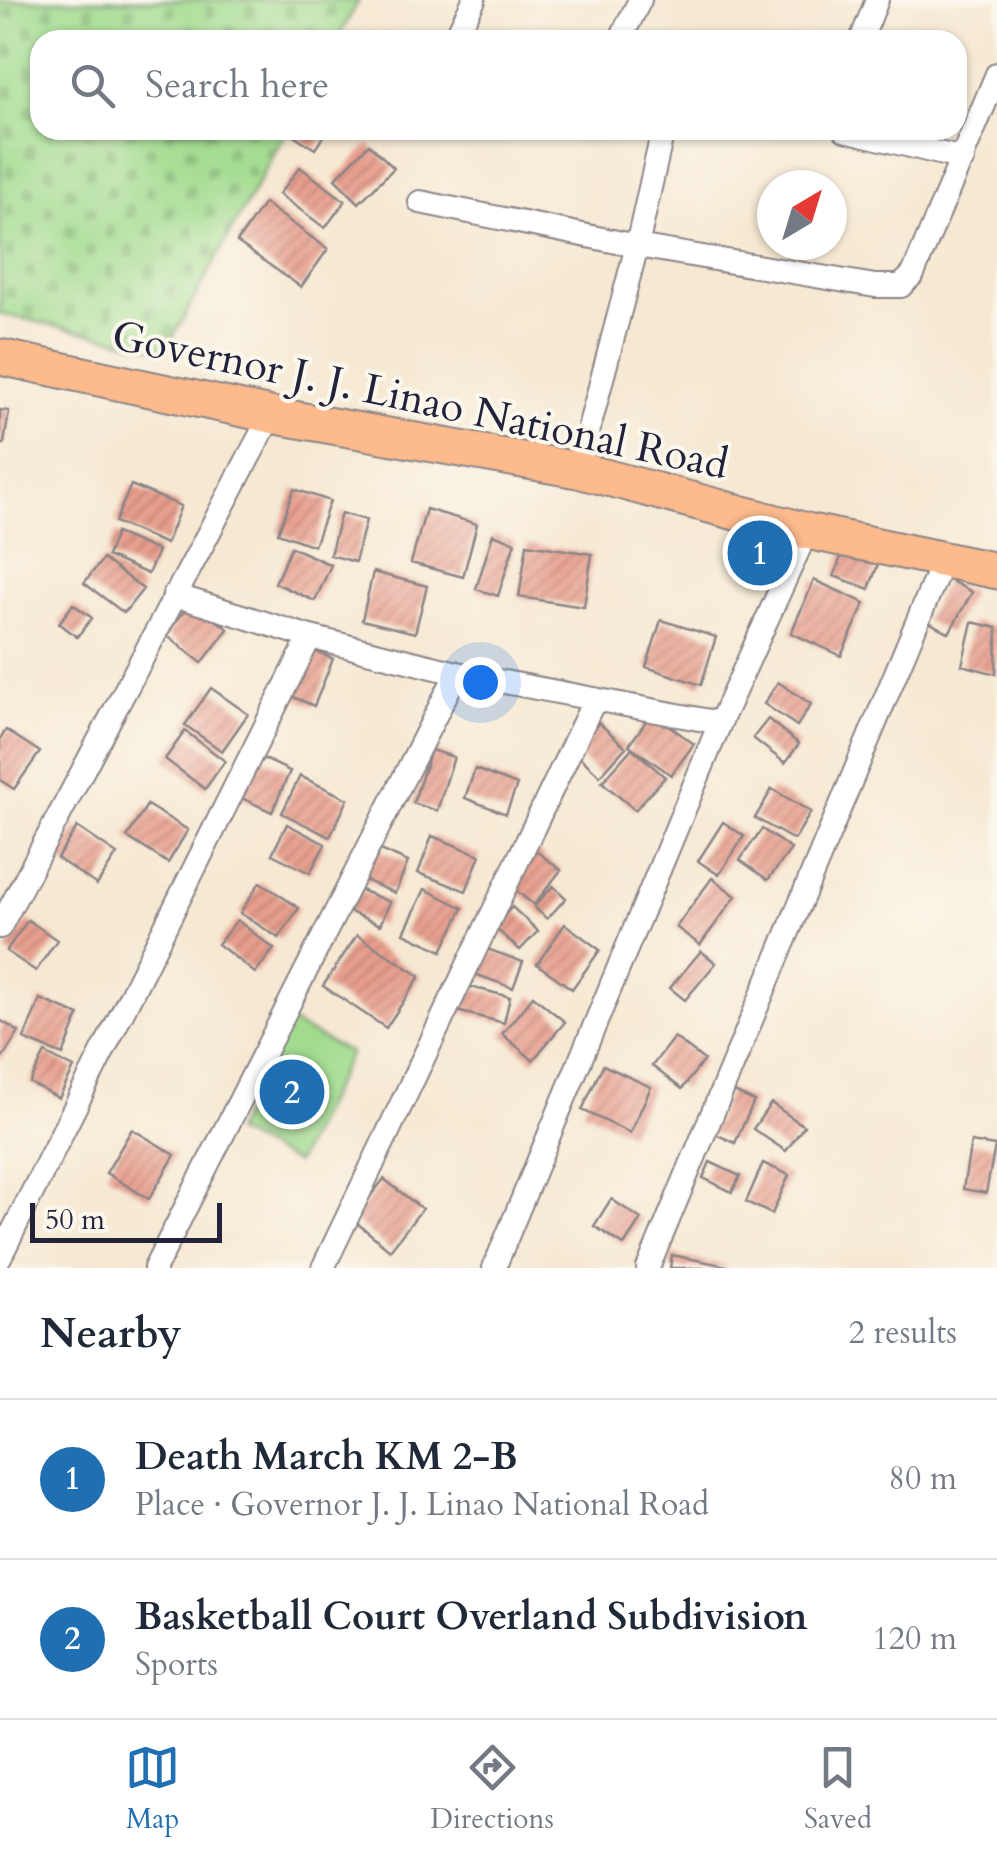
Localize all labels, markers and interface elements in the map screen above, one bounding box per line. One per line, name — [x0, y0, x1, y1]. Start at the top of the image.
search box — [30, 30, 967, 140]
icon: search — [65, 58, 120, 113]
text: Search here — [145, 59, 329, 111]
north arrow — [757, 170, 847, 260]
street label: Governor J. J. Linao National Road — [107, 307, 733, 493]
pin: 1 — [728, 516, 792, 590]
your location — [455, 657, 506, 708]
pin: 2 — [260, 1054, 324, 1130]
scale bar — [30, 1198, 222, 1242]
text: 50 m — [45, 1201, 105, 1239]
text: Nearby — [40, 1305, 182, 1362]
text: 2 results — [849, 1311, 957, 1355]
text: Death March KM 2-B — [135, 1431, 518, 1483]
text: 1 — [64, 1457, 81, 1501]
text: 80 m — [889, 1457, 957, 1501]
text: Place · Governor J. J. Linao National Road — [135, 1483, 709, 1527]
text: Basketball Court Overland Subdivision — [135, 1591, 808, 1643]
text: 2 — [64, 1617, 81, 1661]
text: 120 m — [872, 1617, 957, 1661]
text: Sports — [135, 1643, 218, 1687]
tab: Map — [125, 1740, 180, 1838]
tab: Directions — [430, 1740, 554, 1838]
tab: Saved — [804, 1740, 872, 1838]

